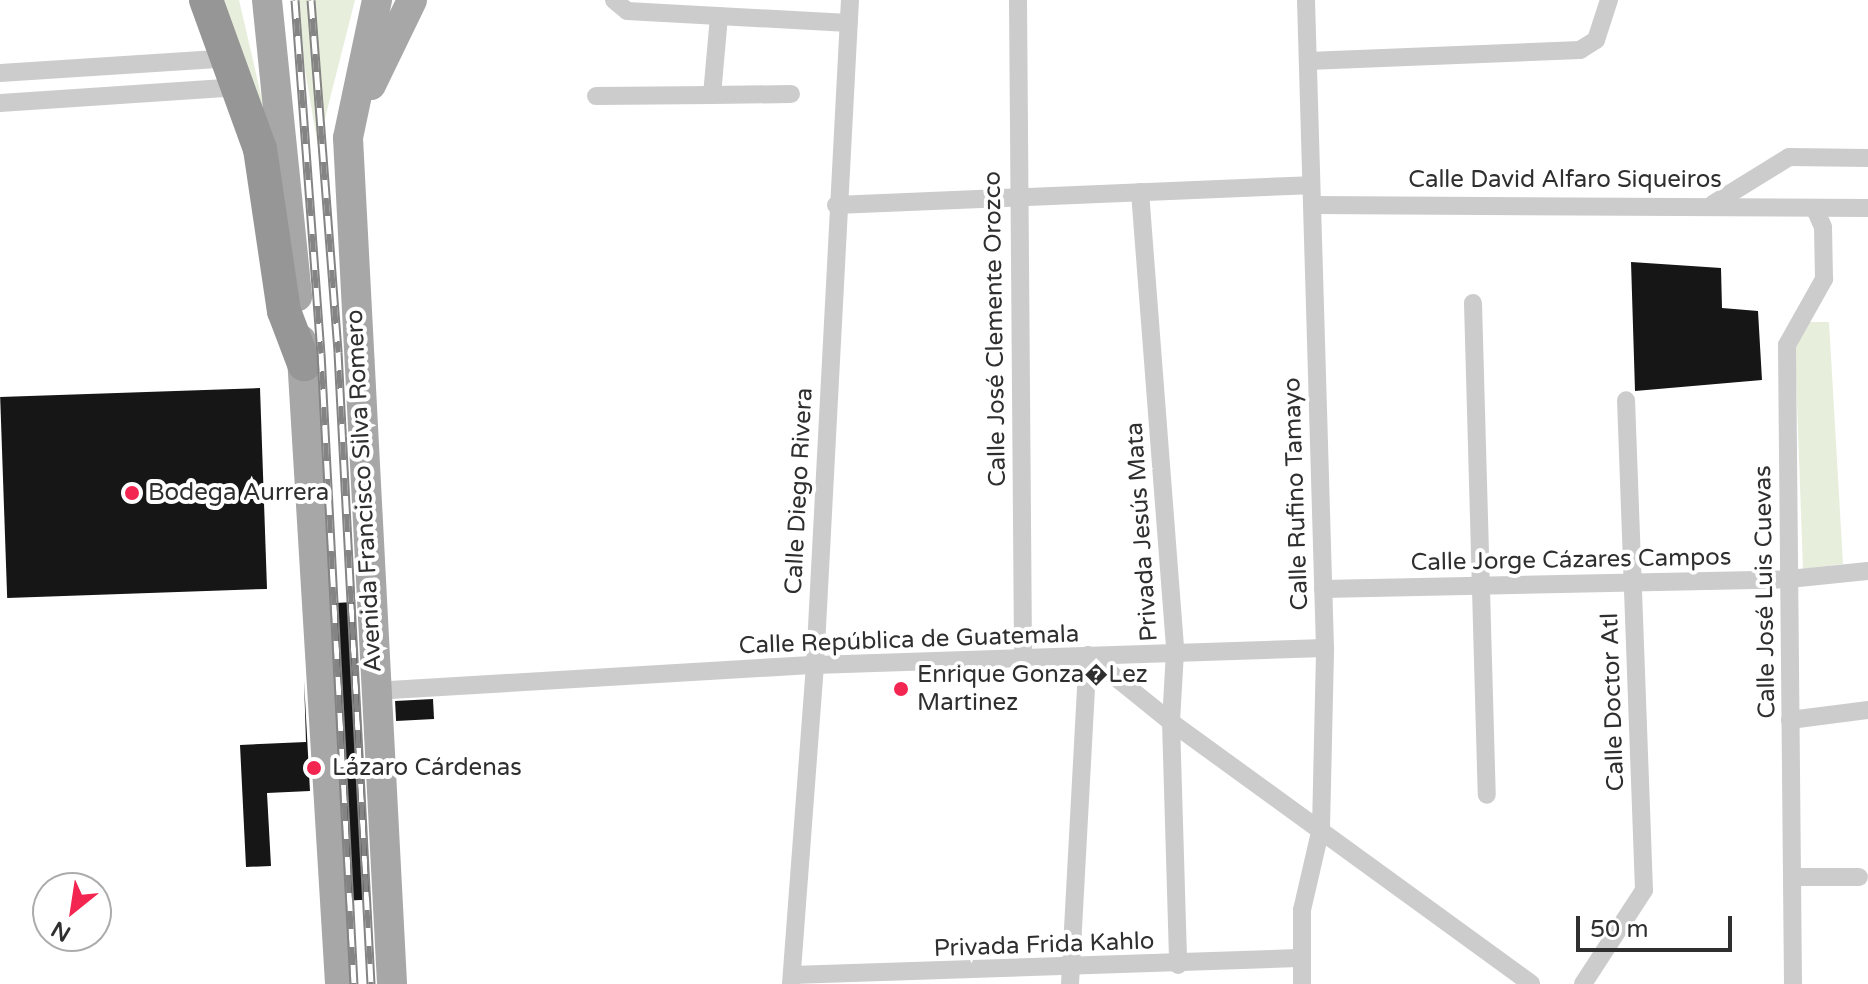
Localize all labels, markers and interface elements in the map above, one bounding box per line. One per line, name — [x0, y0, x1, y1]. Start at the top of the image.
street label: Calle David Alfaro Siqueiros — [1408, 166, 1722, 194]
street label: Calle José Clemente Orozco — [978, 171, 1012, 487]
street label: Avenida Francisco Silva Romero — [340, 309, 388, 673]
street label: Calle Rufino Tamayo — [1278, 377, 1314, 611]
street label: Calle Diego Rivera — [779, 387, 819, 595]
street label: Privada Jesús Mata — [1120, 421, 1164, 643]
street label: Calle José Luis Cuevas — [1748, 465, 1782, 719]
place label: Bodega Aurrera — [148, 479, 329, 507]
marker: Bodega Aurrera — [123, 484, 141, 502]
street label: Calle Jorge Cázares Campos — [1410, 543, 1732, 577]
street label: Calle Doctor Atl — [1595, 612, 1631, 792]
street label: Calle República de Guatemala — [738, 620, 1080, 660]
place label: Enrique Gonza�Lez Martinez — [917, 661, 1148, 717]
marker: Enrique Gonza�Lez Martinez — [892, 680, 910, 698]
place label: Lázaro Cárdenas — [332, 754, 522, 782]
marker: Lázaro Cárdenas — [303, 757, 325, 779]
north arrow — [32, 872, 112, 952]
scale bar — [1580, 900, 1736, 950]
text: N — [47, 915, 75, 947]
text: 50 m — [1590, 915, 1648, 944]
street label: Privada Frida Kahlo — [933, 927, 1155, 963]

